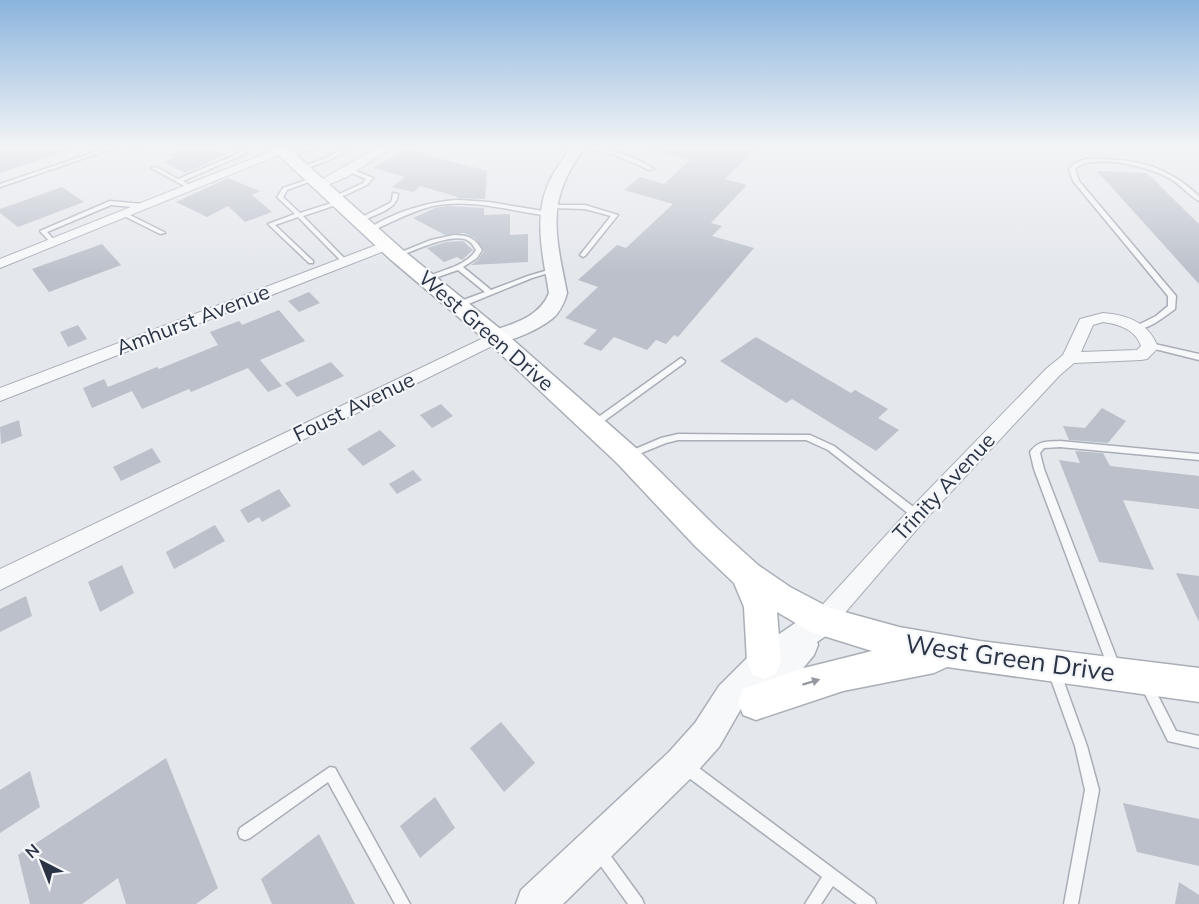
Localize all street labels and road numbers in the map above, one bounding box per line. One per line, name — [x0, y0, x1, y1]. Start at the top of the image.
street label: West Green Drive — [414, 264, 560, 396]
street label: Amhurst Avenue — [112, 278, 273, 360]
street label: Foust Avenue — [289, 366, 418, 447]
street label: Trinity Avenue — [887, 427, 1000, 546]
street label: West Green Drive — [903, 626, 1117, 689]

